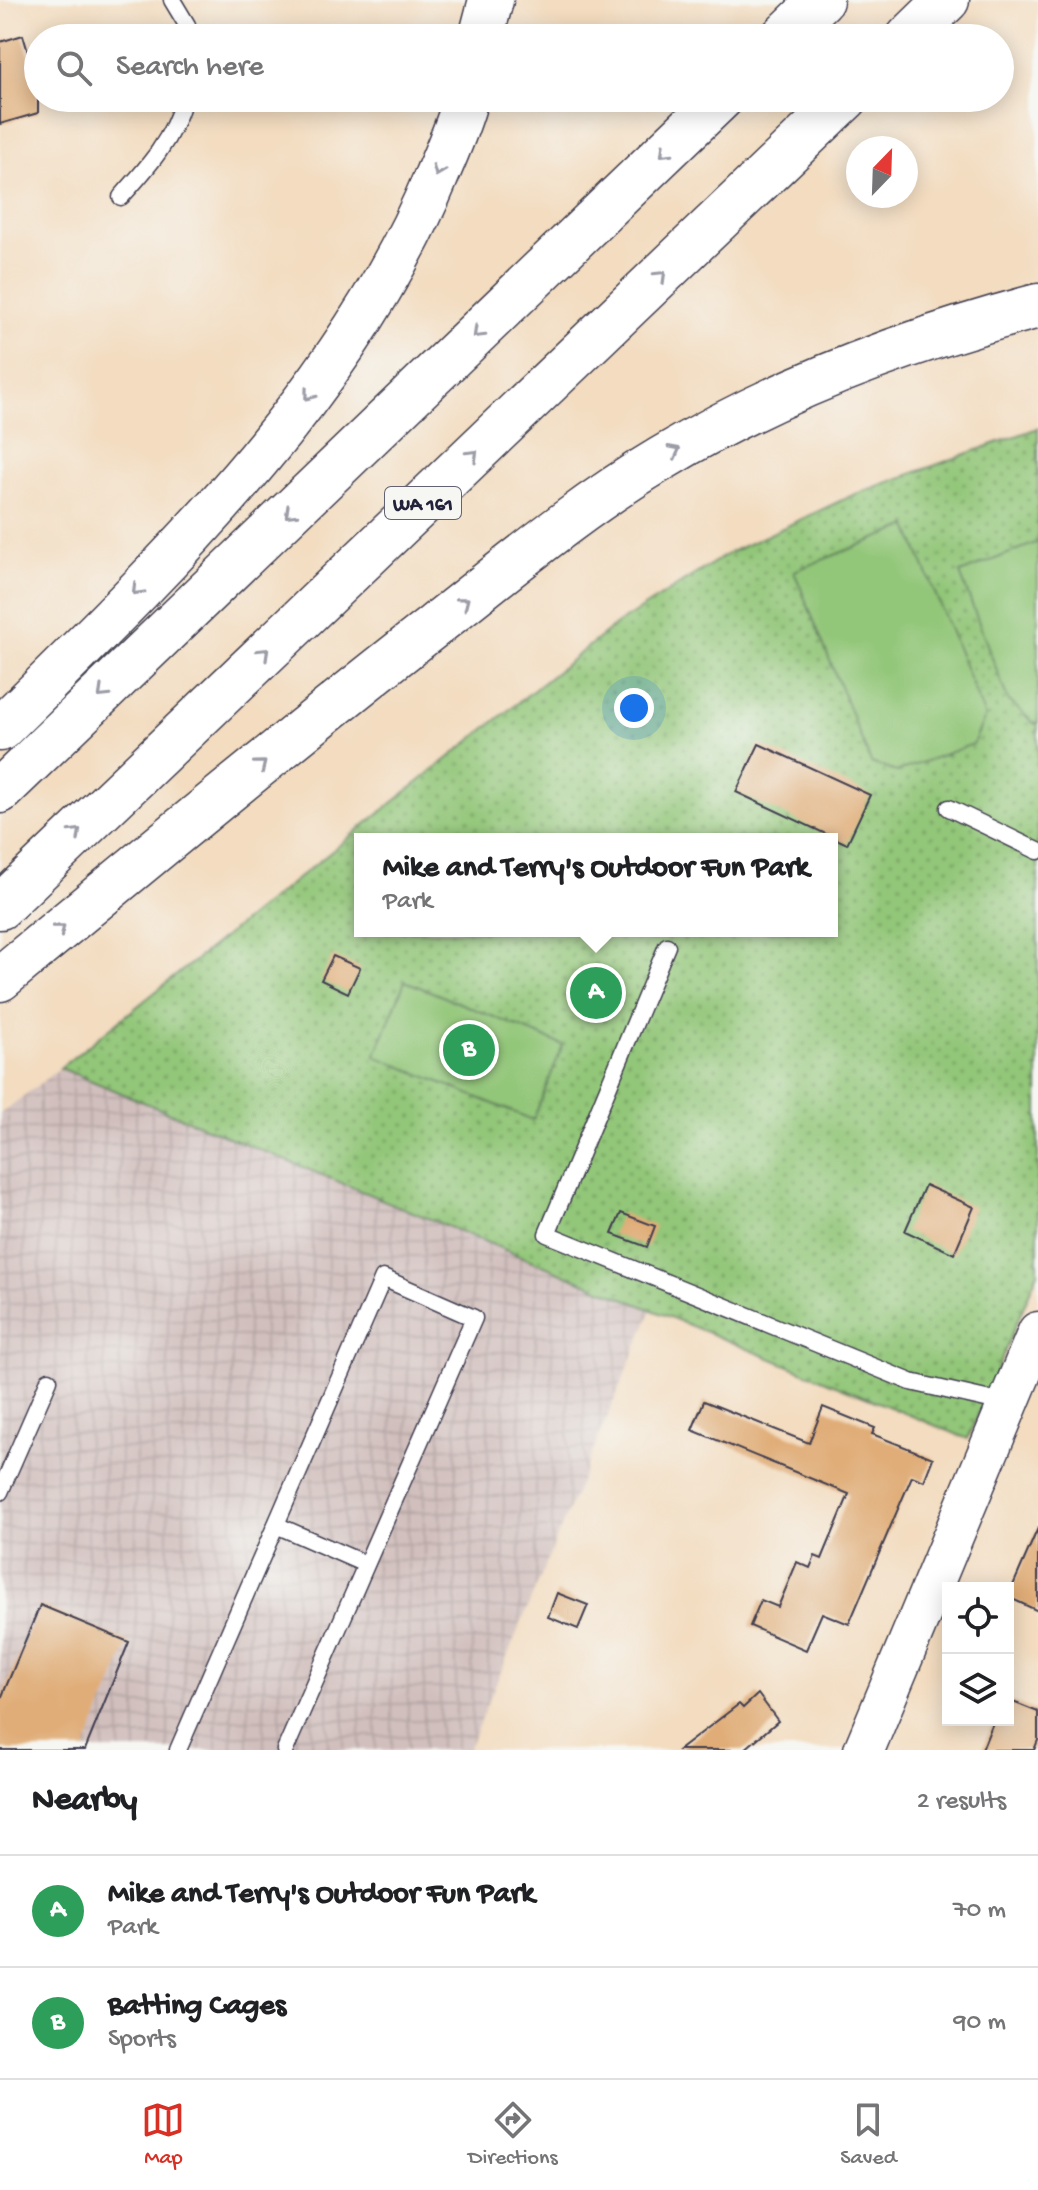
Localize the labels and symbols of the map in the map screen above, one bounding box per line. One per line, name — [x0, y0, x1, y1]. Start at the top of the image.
north arrow — [846, 136, 918, 208]
one-way arrow — [660, 143, 674, 158]
one-way arrow — [432, 163, 448, 177]
one-way arrow — [652, 270, 666, 285]
one-way arrow — [473, 324, 487, 338]
one-way arrow — [304, 386, 319, 400]
one-way arrow — [667, 445, 681, 460]
one-way arrow — [464, 450, 478, 464]
road number: WA 161 — [385, 487, 461, 519]
one-way arrow — [285, 504, 300, 518]
one-way arrow — [132, 581, 146, 595]
one-way arrow — [455, 598, 470, 612]
one-way arrow — [255, 648, 269, 663]
one-way arrow — [98, 683, 112, 698]
your location — [614, 688, 654, 728]
one-way arrow — [252, 760, 266, 775]
one-way arrow — [67, 828, 82, 842]
one-way arrow — [51, 924, 65, 939]
pin: A — [570, 963, 622, 1023]
pin: B — [443, 1020, 495, 1080]

